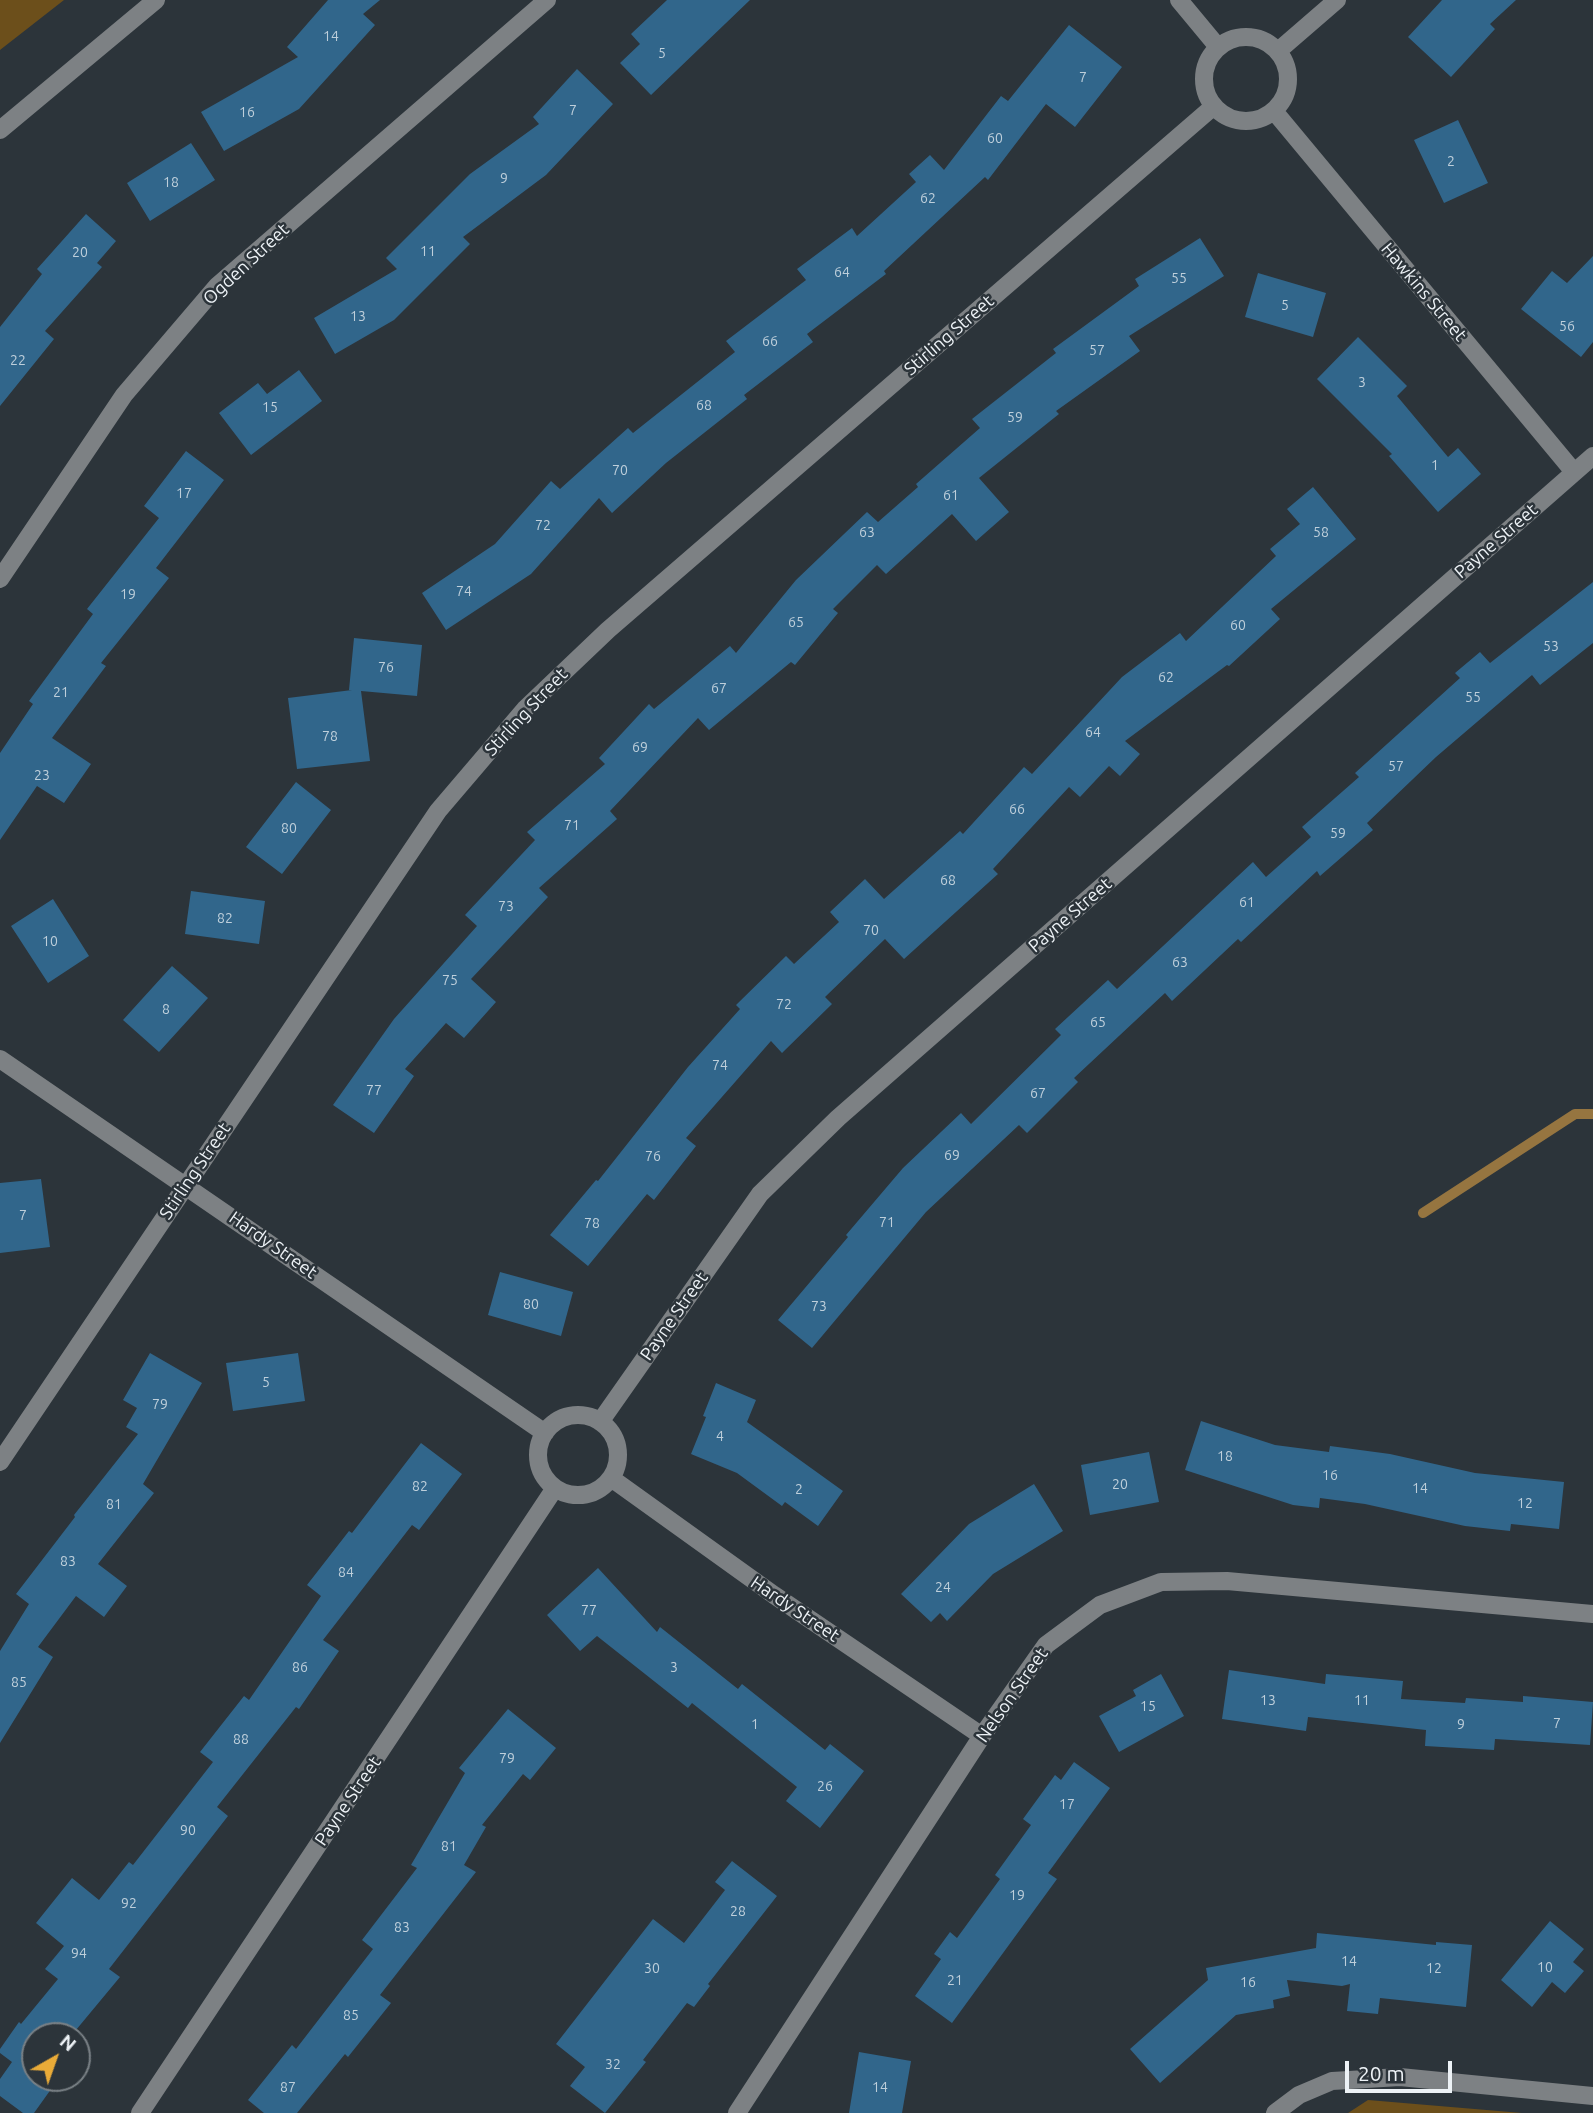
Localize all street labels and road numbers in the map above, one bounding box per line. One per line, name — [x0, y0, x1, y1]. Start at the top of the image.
street label: Ogden Street — [199, 219, 293, 309]
street label: Hawkins Street — [1377, 238, 1471, 346]
street label: Stirling Street — [900, 290, 998, 380]
street label: Payne Street — [1450, 499, 1542, 583]
street label: Stirling Street — [480, 664, 572, 760]
street label: Payne Street — [1024, 873, 1116, 957]
street label: Stirling Street — [155, 1119, 235, 1223]
street label: Hardy Street — [225, 1207, 321, 1283]
street label: Payne Street — [636, 1268, 712, 1364]
street label: Hardy Street — [747, 1571, 843, 1647]
street label: Nelson Street — [971, 1644, 1053, 1746]
street label: Payne Street — [310, 1752, 386, 1850]

